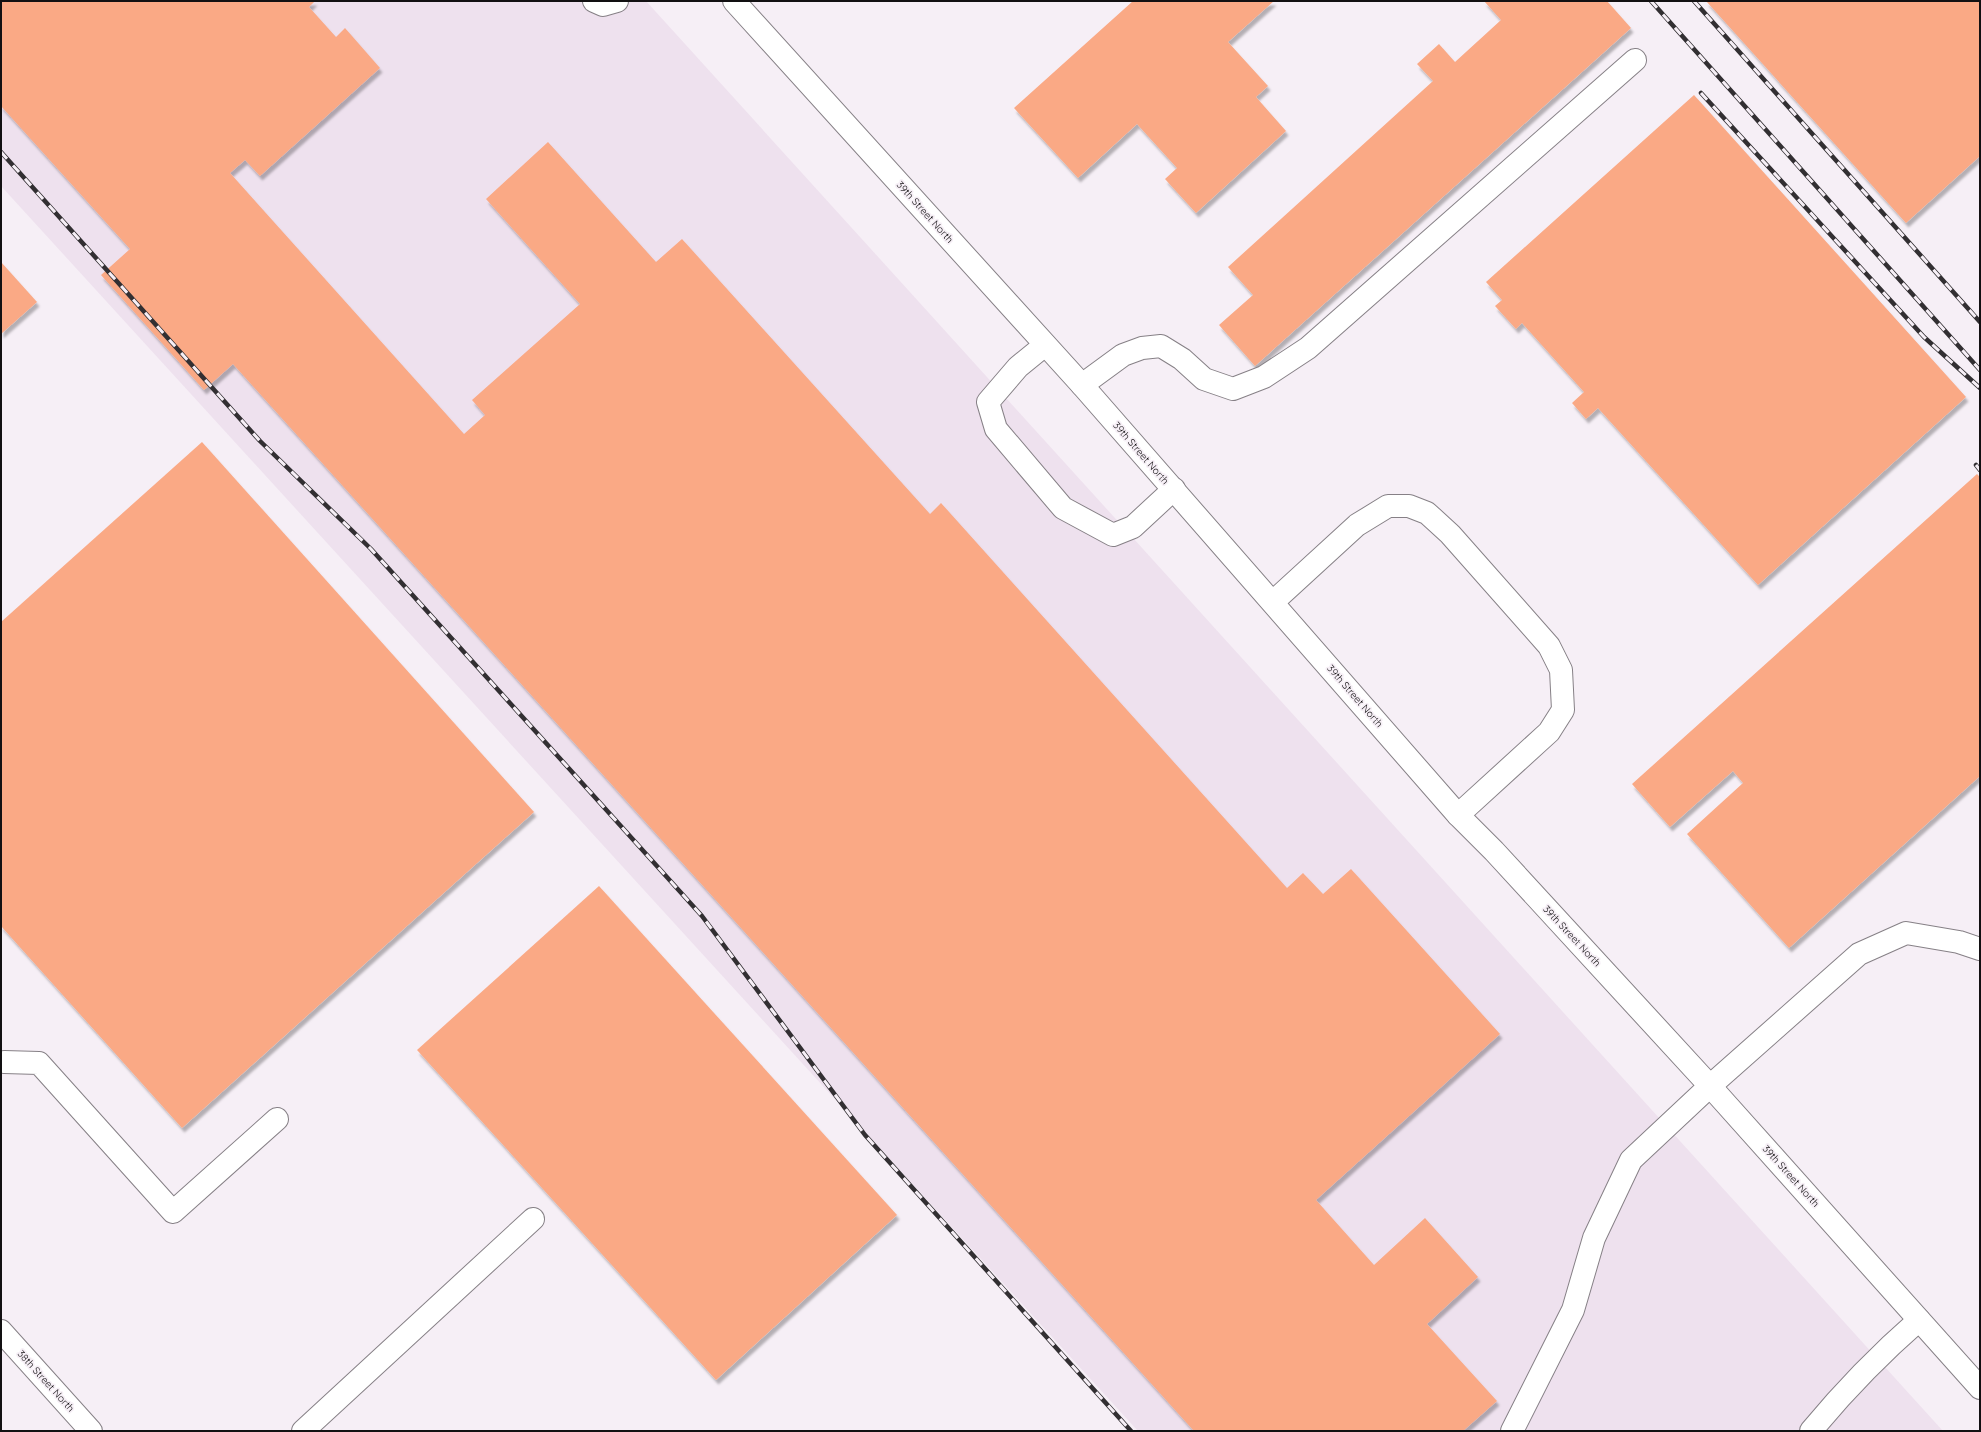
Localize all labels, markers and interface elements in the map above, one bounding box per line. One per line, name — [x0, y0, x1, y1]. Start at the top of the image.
street label: 39th Street North — [894, 178, 956, 246]
street label: 39th Street North — [1110, 419, 1172, 487]
street label: 39th Street North — [1324, 662, 1386, 730]
street label: 39th Street North — [1540, 903, 1604, 969]
street label: 39th Street North — [1760, 1142, 1822, 1210]
street label: 38th Street North — [15, 1347, 77, 1415]

